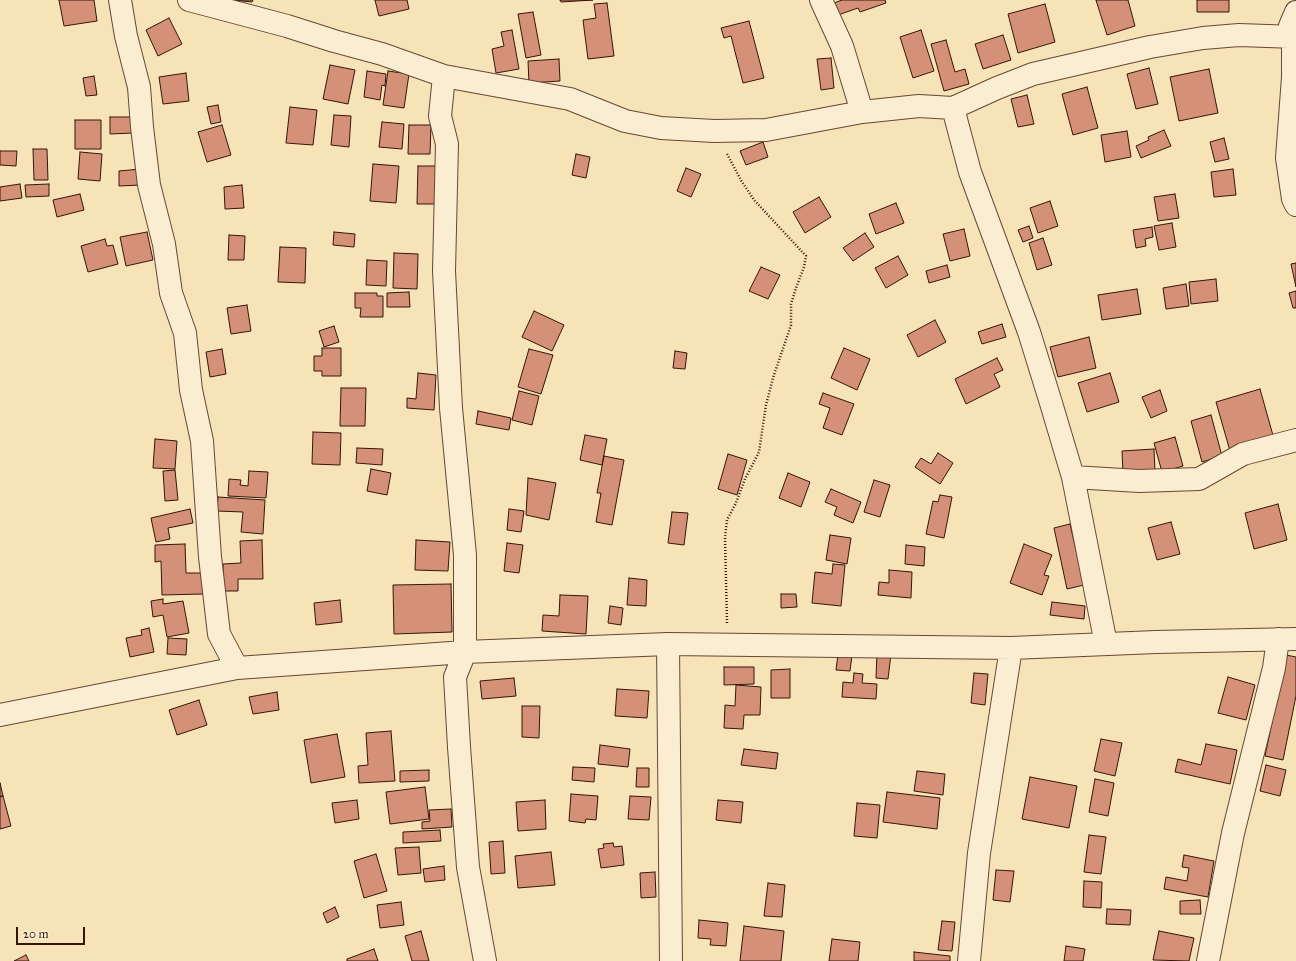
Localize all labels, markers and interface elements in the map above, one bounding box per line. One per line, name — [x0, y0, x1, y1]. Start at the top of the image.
scale bar — [18, 919, 87, 945]
text: 20 m — [23, 927, 49, 941]

